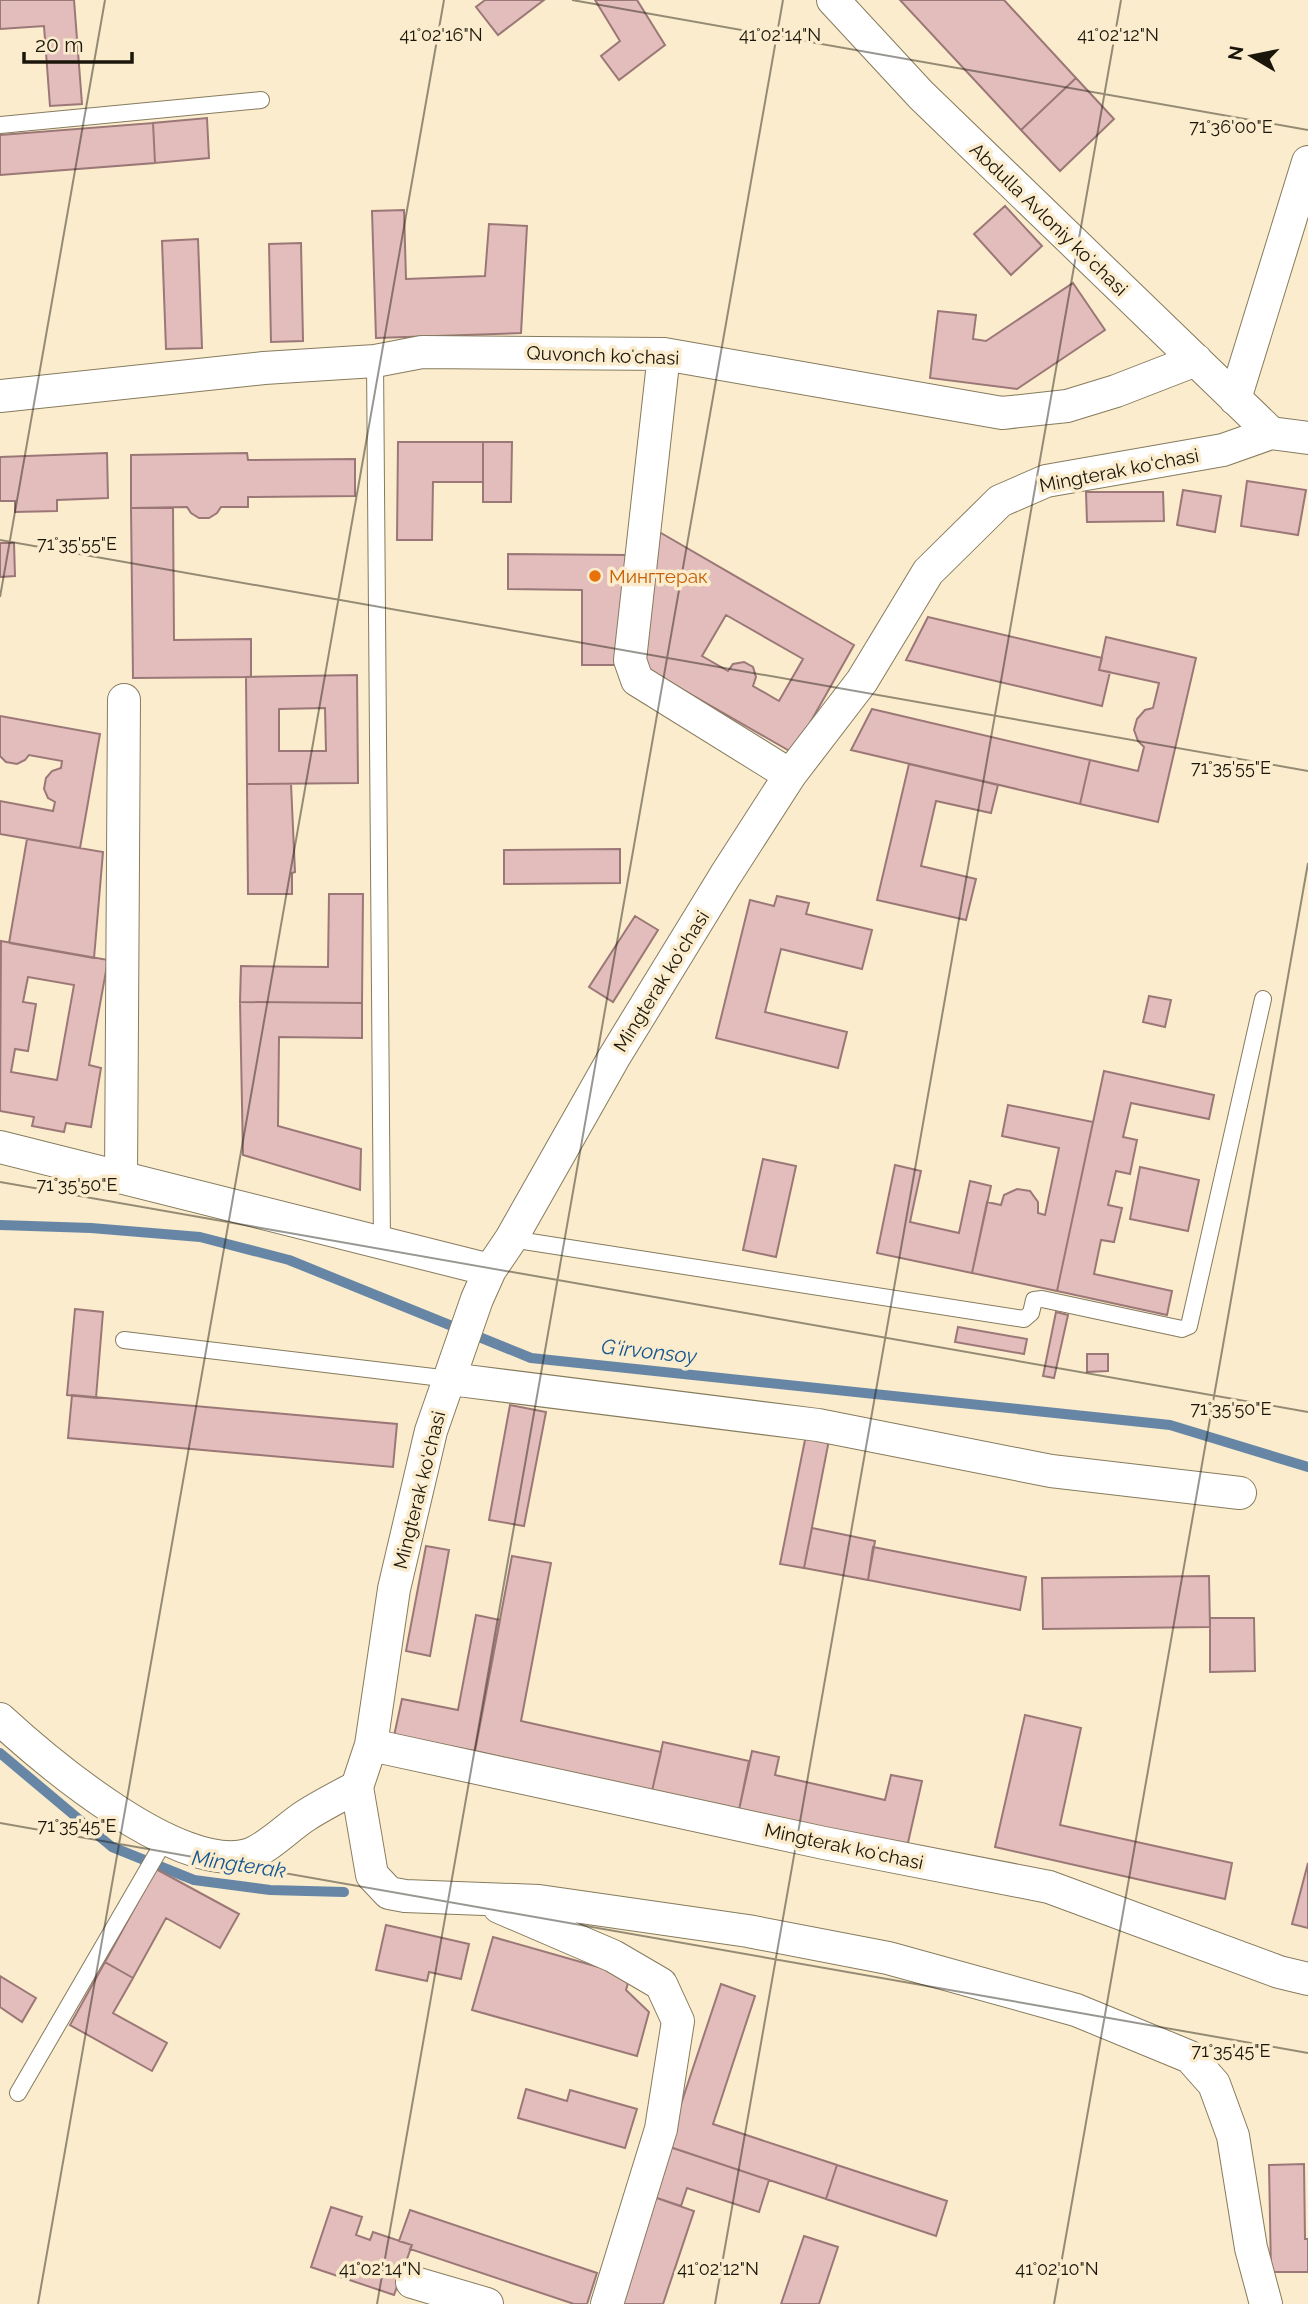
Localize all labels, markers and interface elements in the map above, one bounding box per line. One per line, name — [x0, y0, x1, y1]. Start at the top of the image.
scale bar — [24, 21, 133, 65]
north arrow — [1217, 21, 1287, 91]
text: 41°02'16"N — [399, 24, 483, 45]
text: 41°02'14"N — [739, 24, 821, 45]
text: 41°02'12"N — [1077, 24, 1159, 45]
text: 20 m — [35, 32, 83, 57]
text: N — [1223, 44, 1247, 62]
text: 71°36'00"E — [1189, 116, 1273, 137]
street label: Abdulla Avloniy koʻchasi — [966, 138, 1132, 300]
street label: Quvonch koʻchasi — [526, 341, 680, 369]
street label: Mingterak ko‘chasi — [1037, 444, 1201, 496]
text: 71°35'55"E — [37, 533, 117, 554]
place label: Мингтерак — [609, 565, 708, 587]
marker: Мингтерак — [587, 568, 603, 584]
text: 71°35'55"E — [1191, 757, 1271, 778]
street label: Mingterak ko‘chasi — [609, 906, 713, 1056]
text: 71°35'50"E — [36, 1174, 118, 1195]
water label: G‘irvonsoy — [600, 1334, 699, 1369]
text: 71°35'50"E — [1190, 1398, 1272, 1419]
street label: Mingterak ko‘chasi — [389, 1409, 449, 1571]
text: 71°35'45"E — [38, 1815, 116, 1836]
street label: Mingterak koʻchasi — [763, 1818, 925, 1874]
water label: Mingterak — [190, 1845, 288, 1883]
text: 71°35'45"E — [1192, 2040, 1270, 2061]
text: 41°02'14"N — [339, 2258, 421, 2279]
text: 41°02'12"N — [677, 2258, 759, 2279]
text: 41°02'10"N — [1015, 2258, 1099, 2279]

